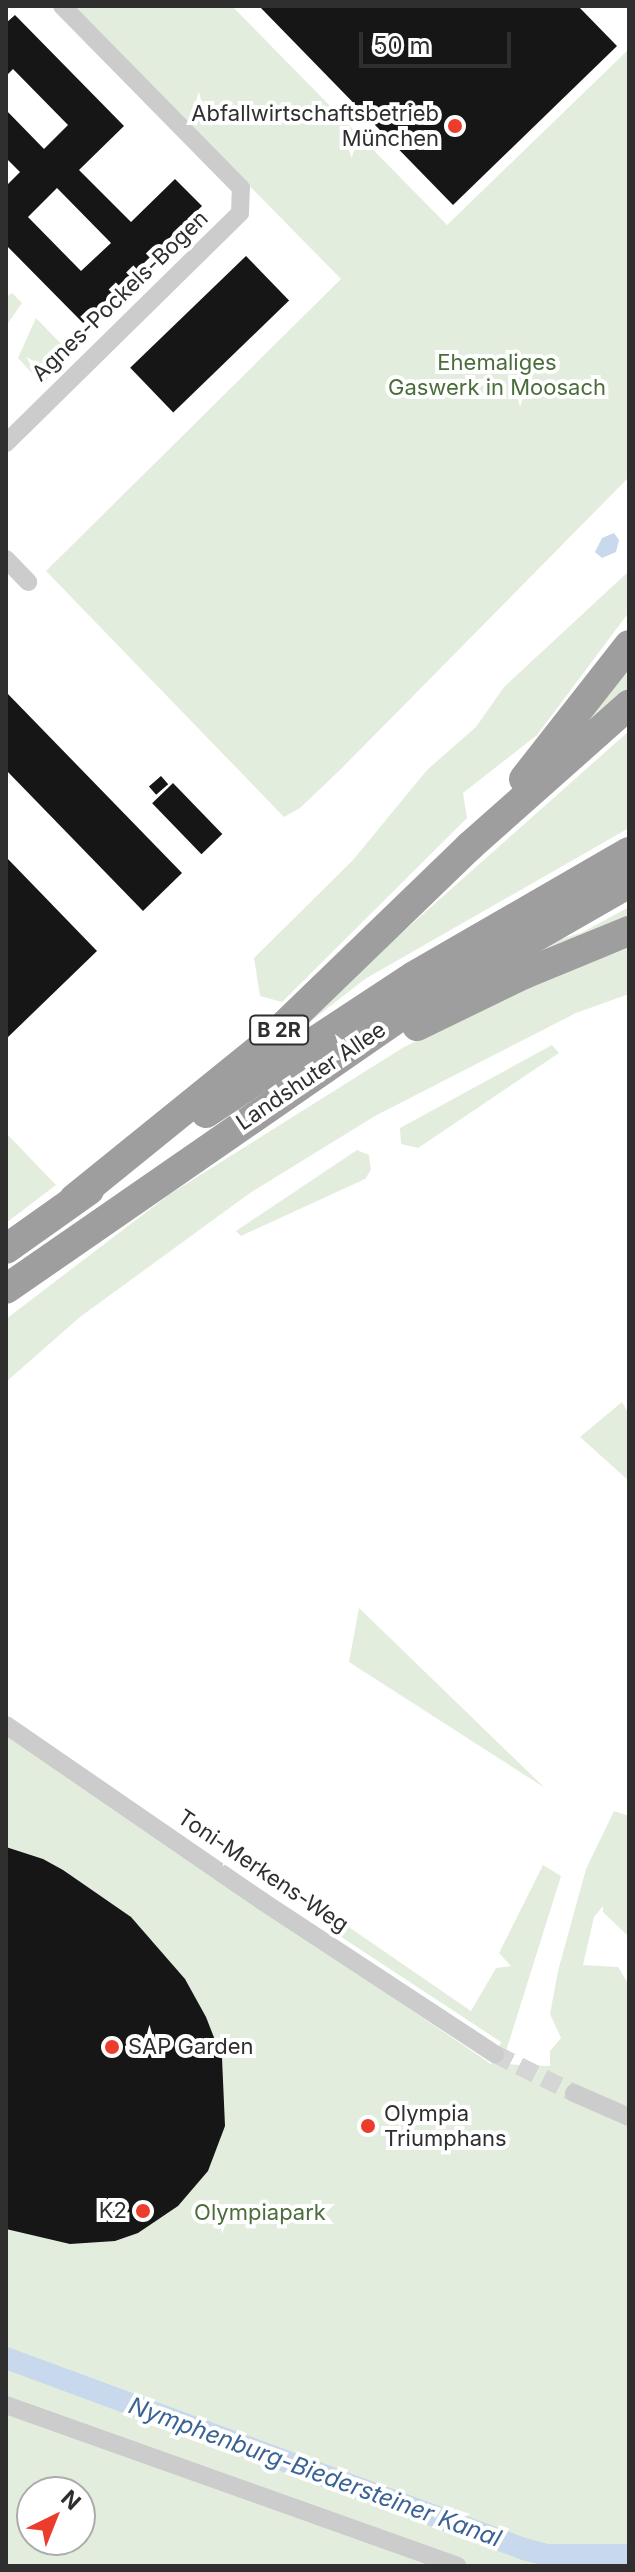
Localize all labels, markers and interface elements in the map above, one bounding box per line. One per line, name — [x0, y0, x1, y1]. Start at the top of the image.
scale bar — [363, 16, 515, 66]
text: 50 m — [373, 31, 431, 60]
place label: Abfallwirtschaftsbetrieb München — [191, 100, 439, 152]
marker: Abfallwirtschaftsbetrieb München — [446, 117, 464, 135]
street label: Agnes-Pockels-Bogen — [27, 205, 213, 387]
park label: Ehemaliges Gaswerk in Moosach — [388, 349, 606, 400]
road number: B 2R — [249, 1014, 309, 1046]
street label: Landshuter Allee — [231, 1016, 391, 1136]
street label: Toni-Merkens-Weg — [173, 1804, 353, 1938]
place label: SAP Garden — [128, 2034, 254, 2060]
marker: SAP Garden — [103, 2038, 121, 2056]
place label: Olympia Triumphans — [384, 2100, 507, 2152]
marker: Olympia Triumphans — [359, 2117, 377, 2135]
place label: K2 — [99, 2198, 127, 2224]
park label: Olympiapark — [194, 2200, 326, 2226]
marker: K2 — [134, 2202, 152, 2220]
water label: Nymphenburg-Biedersteiner Kanal — [125, 2391, 505, 2553]
north arrow — [16, 2476, 96, 2556]
text: N — [56, 2485, 86, 2515]

